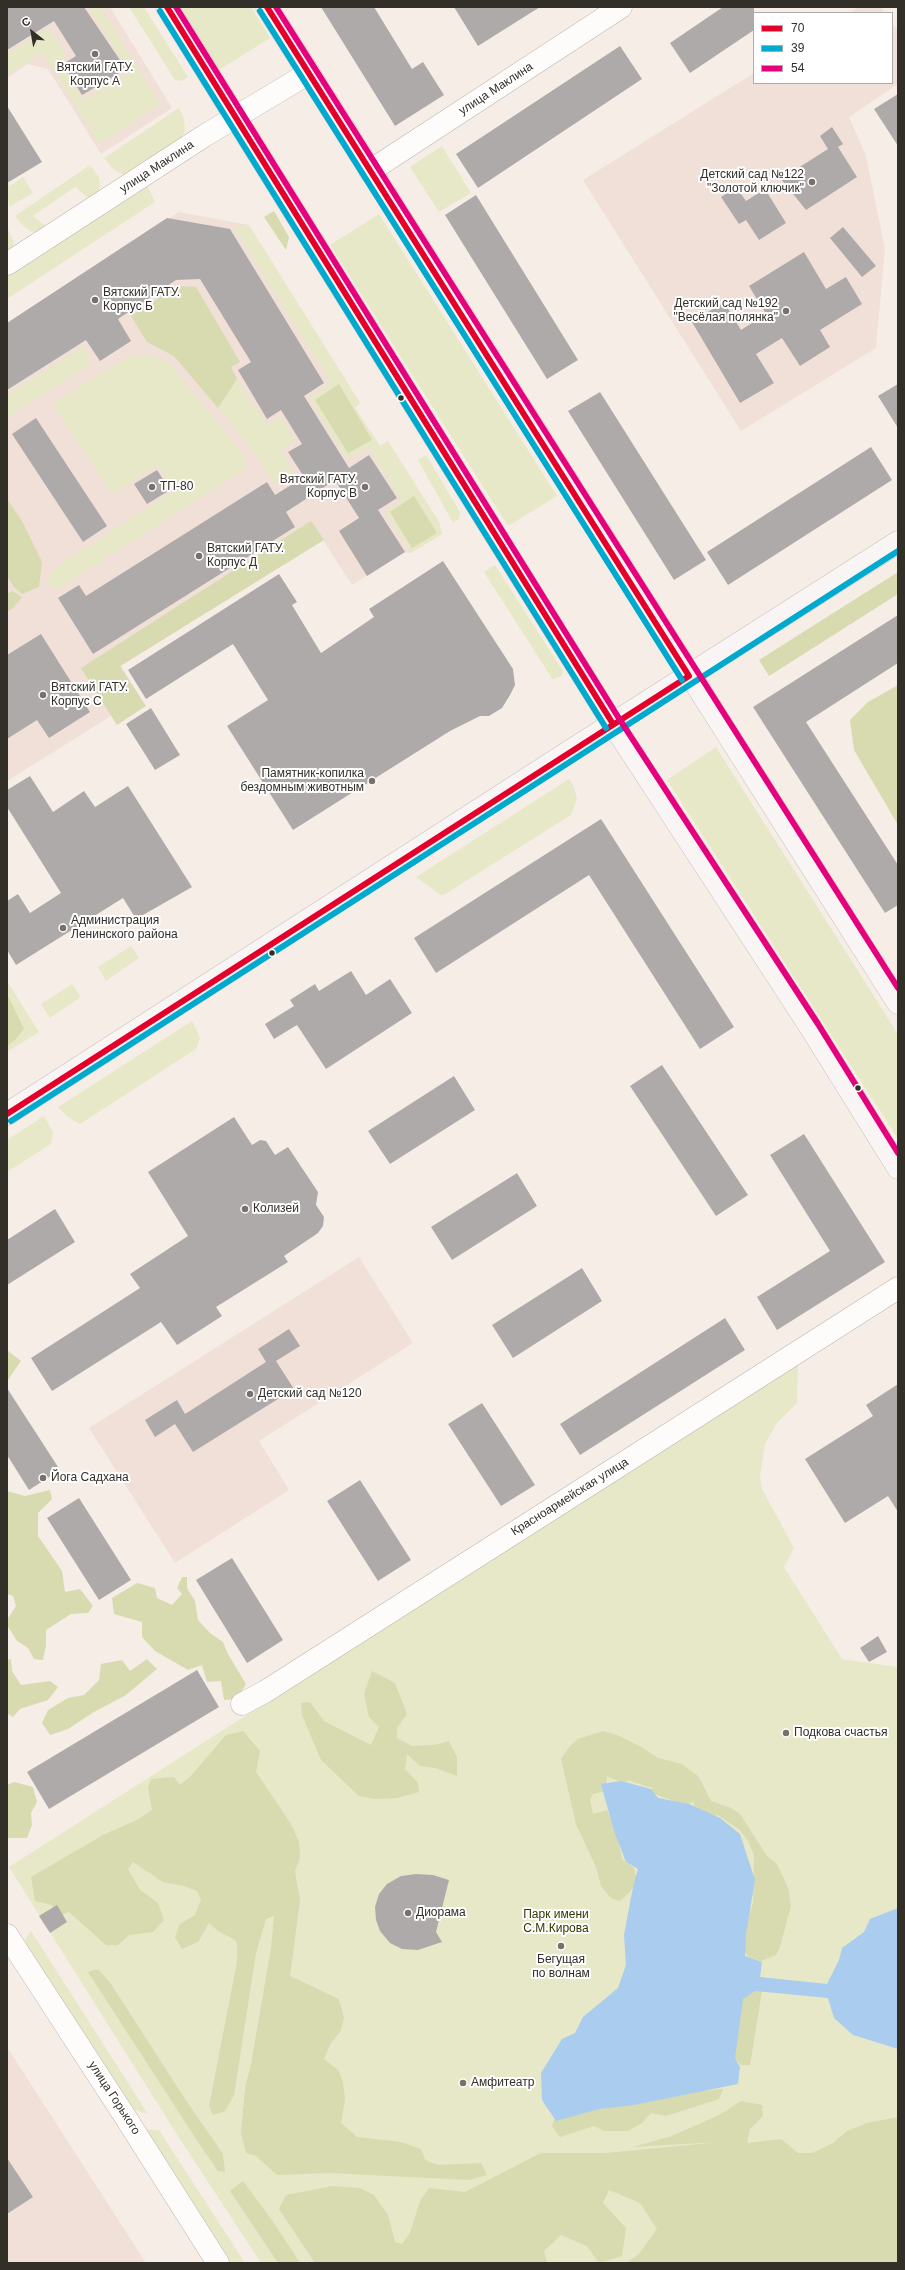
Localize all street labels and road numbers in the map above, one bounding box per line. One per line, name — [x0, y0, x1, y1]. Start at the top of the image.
street label: улица Маклина — [456, 60, 536, 118]
street label: улица Маклина — [117, 138, 197, 196]
street label: Красноармейская улица — [509, 1455, 631, 1539]
street label: улица Горького — [85, 2059, 143, 2137]

